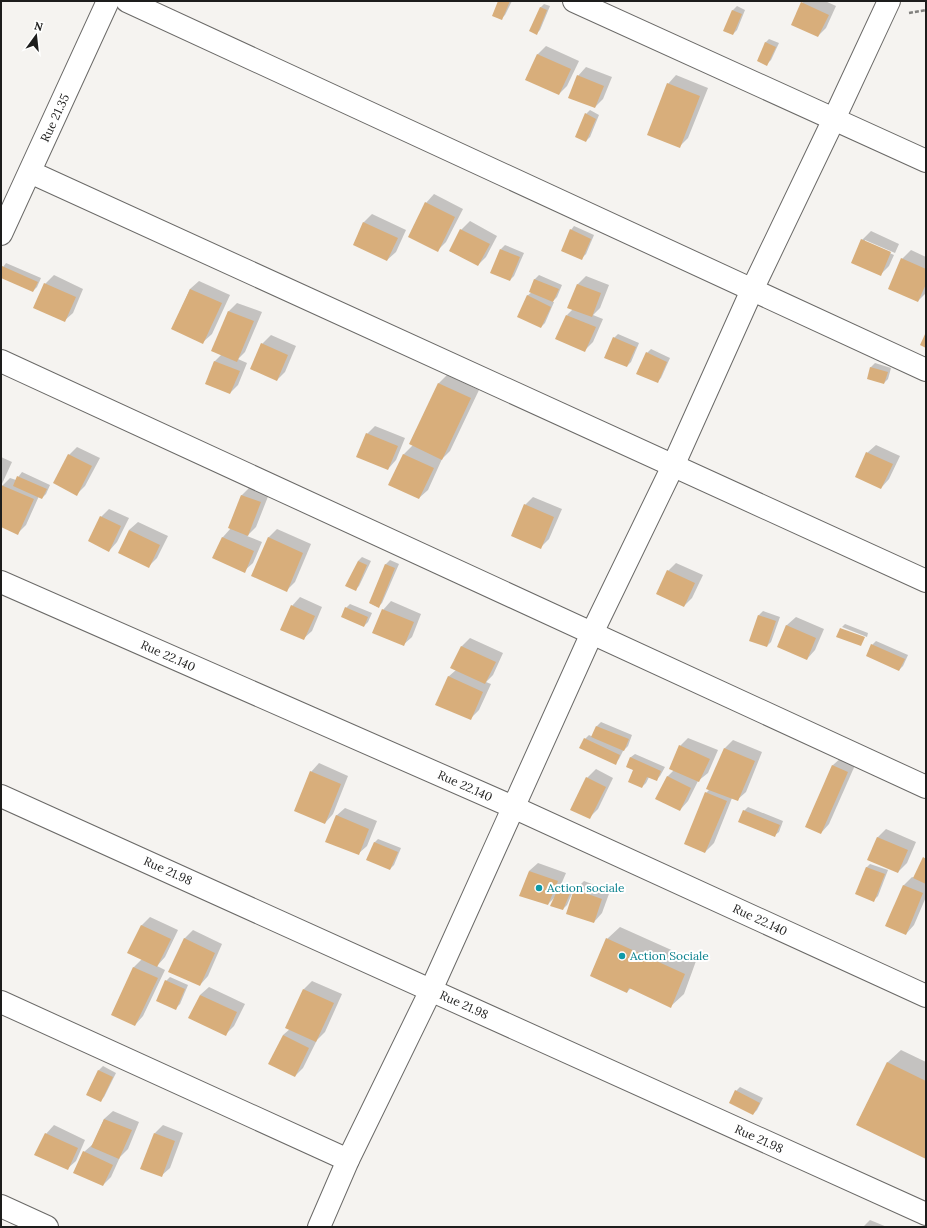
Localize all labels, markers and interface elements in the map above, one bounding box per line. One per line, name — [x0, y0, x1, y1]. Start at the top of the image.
north arrow — [16, 16, 56, 56]
text: N — [33, 18, 45, 34]
street label: Rue 21.35 — [37, 91, 72, 144]
street label: Rue 22.140 — [138, 637, 198, 674]
street label: Rue 22.140 — [435, 767, 495, 804]
street label: Rue 21.98 — [141, 853, 195, 888]
place label: Action sociale — [546, 880, 625, 895]
marker: Action sociale — [534, 883, 544, 893]
street label: Rue 22.140 — [731, 900, 790, 939]
place label: Action Sociale — [629, 948, 709, 963]
marker: Action Sociale — [617, 951, 627, 961]
street label: Rue 21.98 — [437, 987, 491, 1022]
street label: Rue 21.98 — [732, 1121, 786, 1156]

